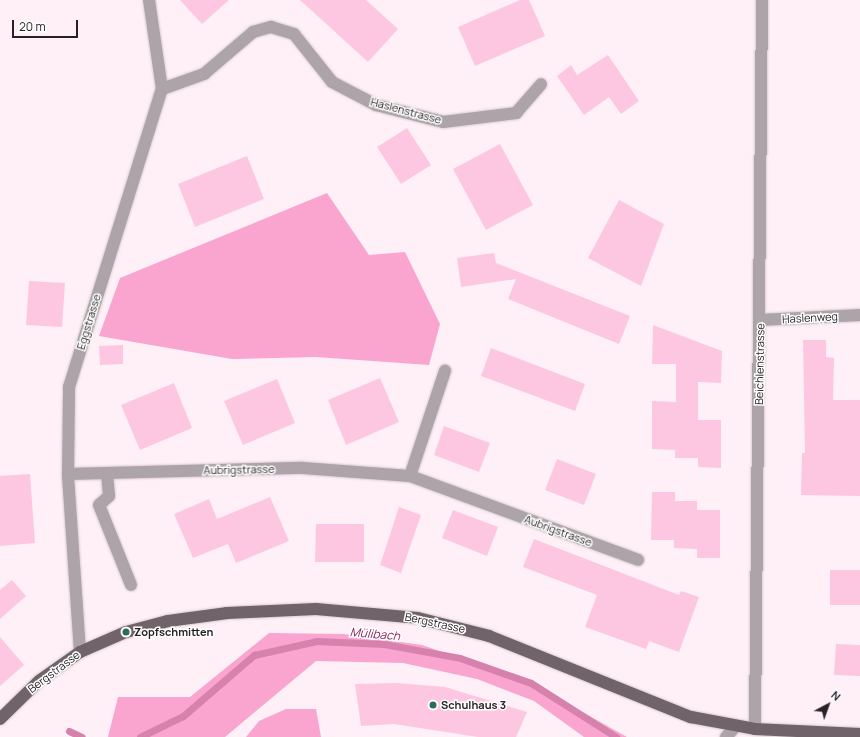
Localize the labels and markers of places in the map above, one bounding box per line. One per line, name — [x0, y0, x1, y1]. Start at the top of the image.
place label: Zopfschmitten — [134, 625, 213, 639]
marker: Zopfschmitten — [121, 627, 131, 637]
place label: Schulhaus 3 — [441, 698, 506, 712]
marker: Schulhaus 3 — [428, 700, 438, 710]

